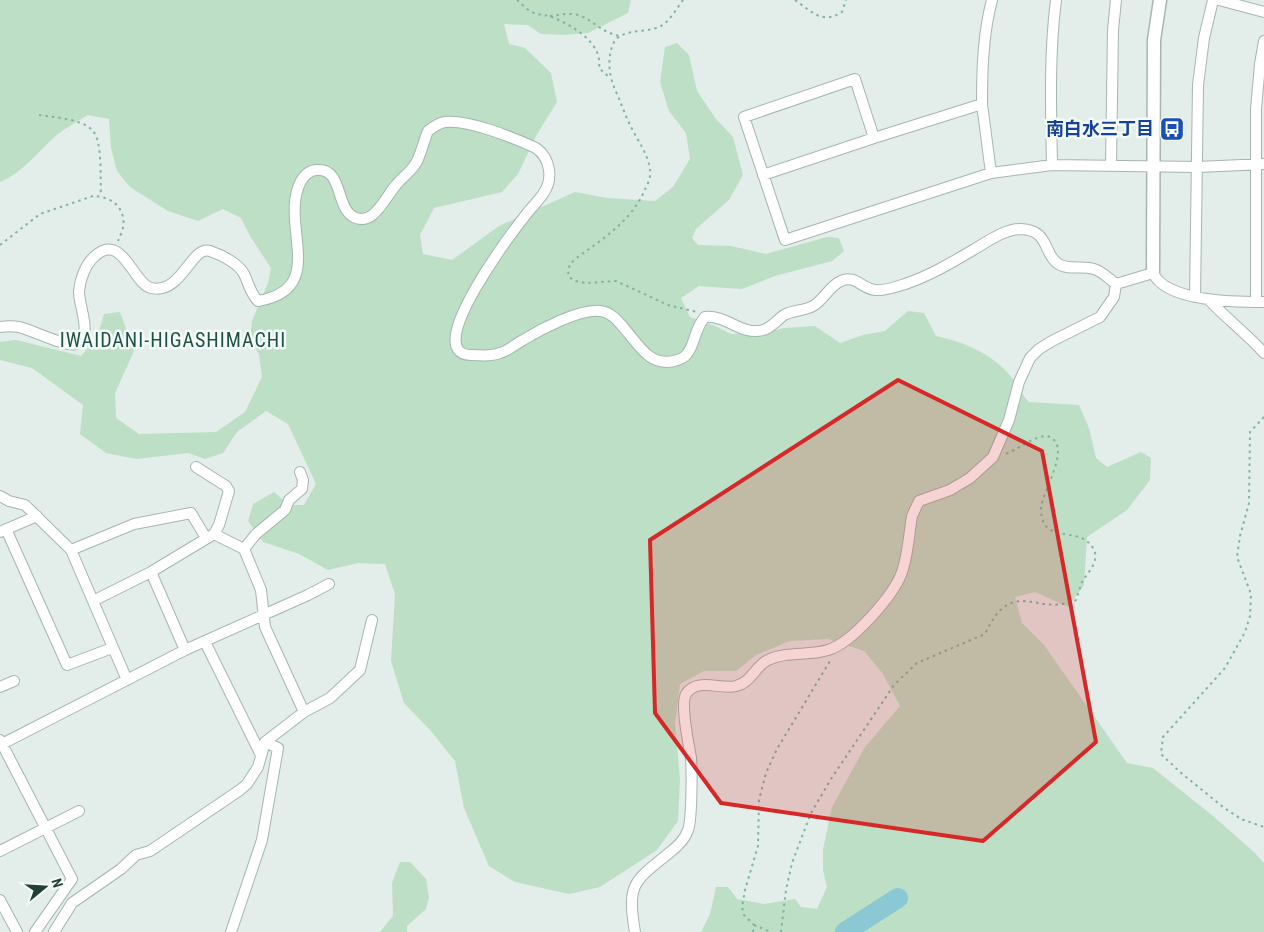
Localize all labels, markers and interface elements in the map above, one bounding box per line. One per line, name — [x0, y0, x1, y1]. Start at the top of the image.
bus stop icon: 南白水三丁目 — [1159, 116, 1185, 142]
place label: 南白水三丁目 — [1046, 118, 1154, 139]
district label: IWAIDANI-HIGASHIMACHI — [60, 328, 286, 352]
north arrow — [20, 862, 70, 912]
text: N — [48, 876, 66, 890]

